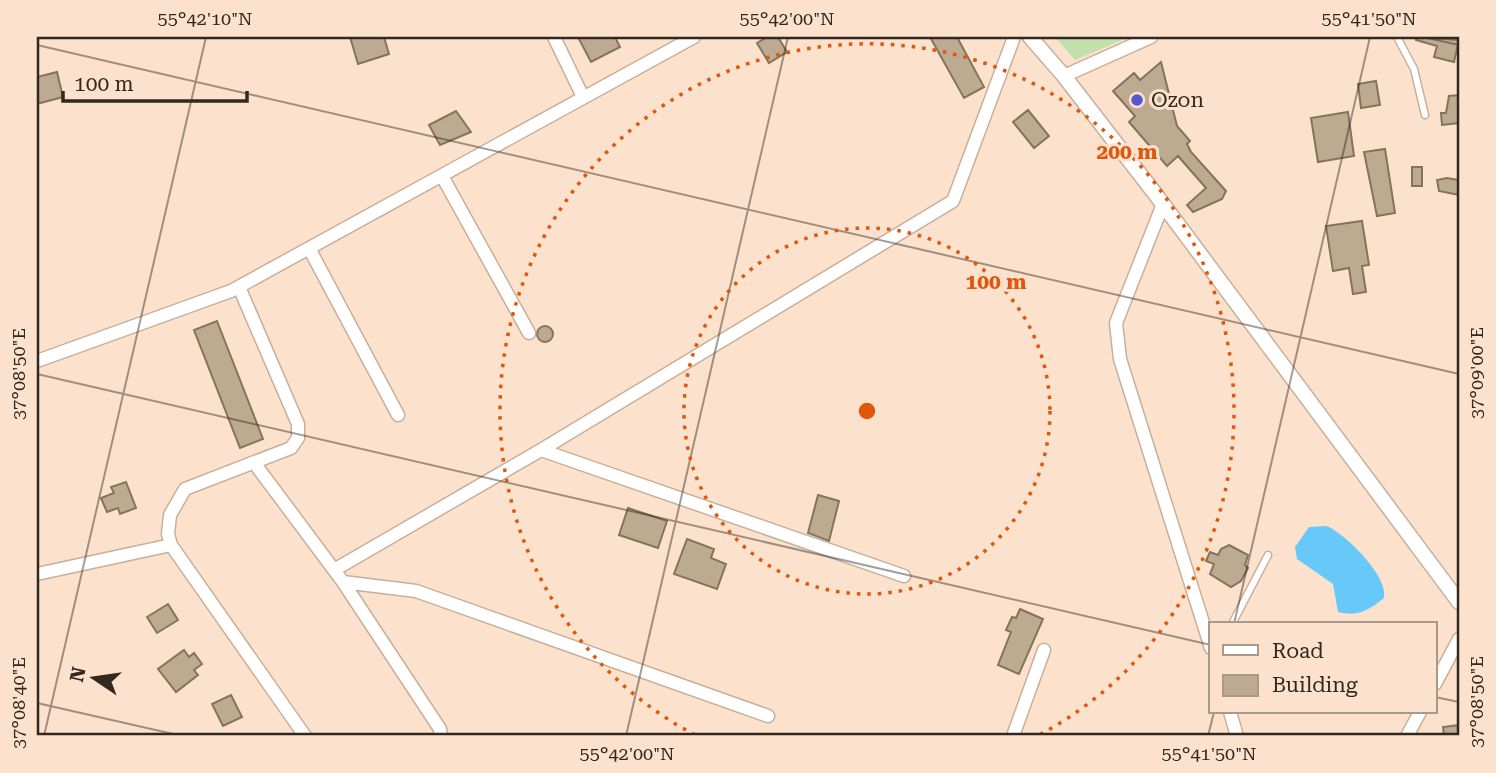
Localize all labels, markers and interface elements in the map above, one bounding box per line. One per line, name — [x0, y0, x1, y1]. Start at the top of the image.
text: 55°42'10"N — [158, 8, 252, 29]
text: 55°42'00"N — [740, 8, 834, 29]
text: 55°41'50"N — [1322, 8, 1416, 29]
scale bar — [63, 60, 247, 104]
text: 100 m — [74, 72, 134, 96]
place label: Ozon — [1151, 88, 1204, 112]
marker: Ozon — [1129, 92, 1145, 108]
text: 200 m — [1097, 140, 1157, 164]
text: 100 m — [966, 270, 1026, 294]
text: 37°09'00"E — [1466, 327, 1487, 419]
text: 37°08'50"E — [8, 328, 29, 420]
centre of rings — [855, 399, 879, 423]
legend — [1209, 622, 1436, 714]
text: Road — [1272, 639, 1324, 663]
north arrow — [60, 644, 130, 714]
text: 37°08'50"E — [1466, 656, 1487, 748]
text: 37°08'40"E — [8, 657, 29, 749]
text: N — [65, 664, 91, 684]
text: Building — [1272, 673, 1358, 697]
text: 55°42'00"N — [580, 743, 674, 764]
text: 55°41'50"N — [1162, 743, 1256, 764]

